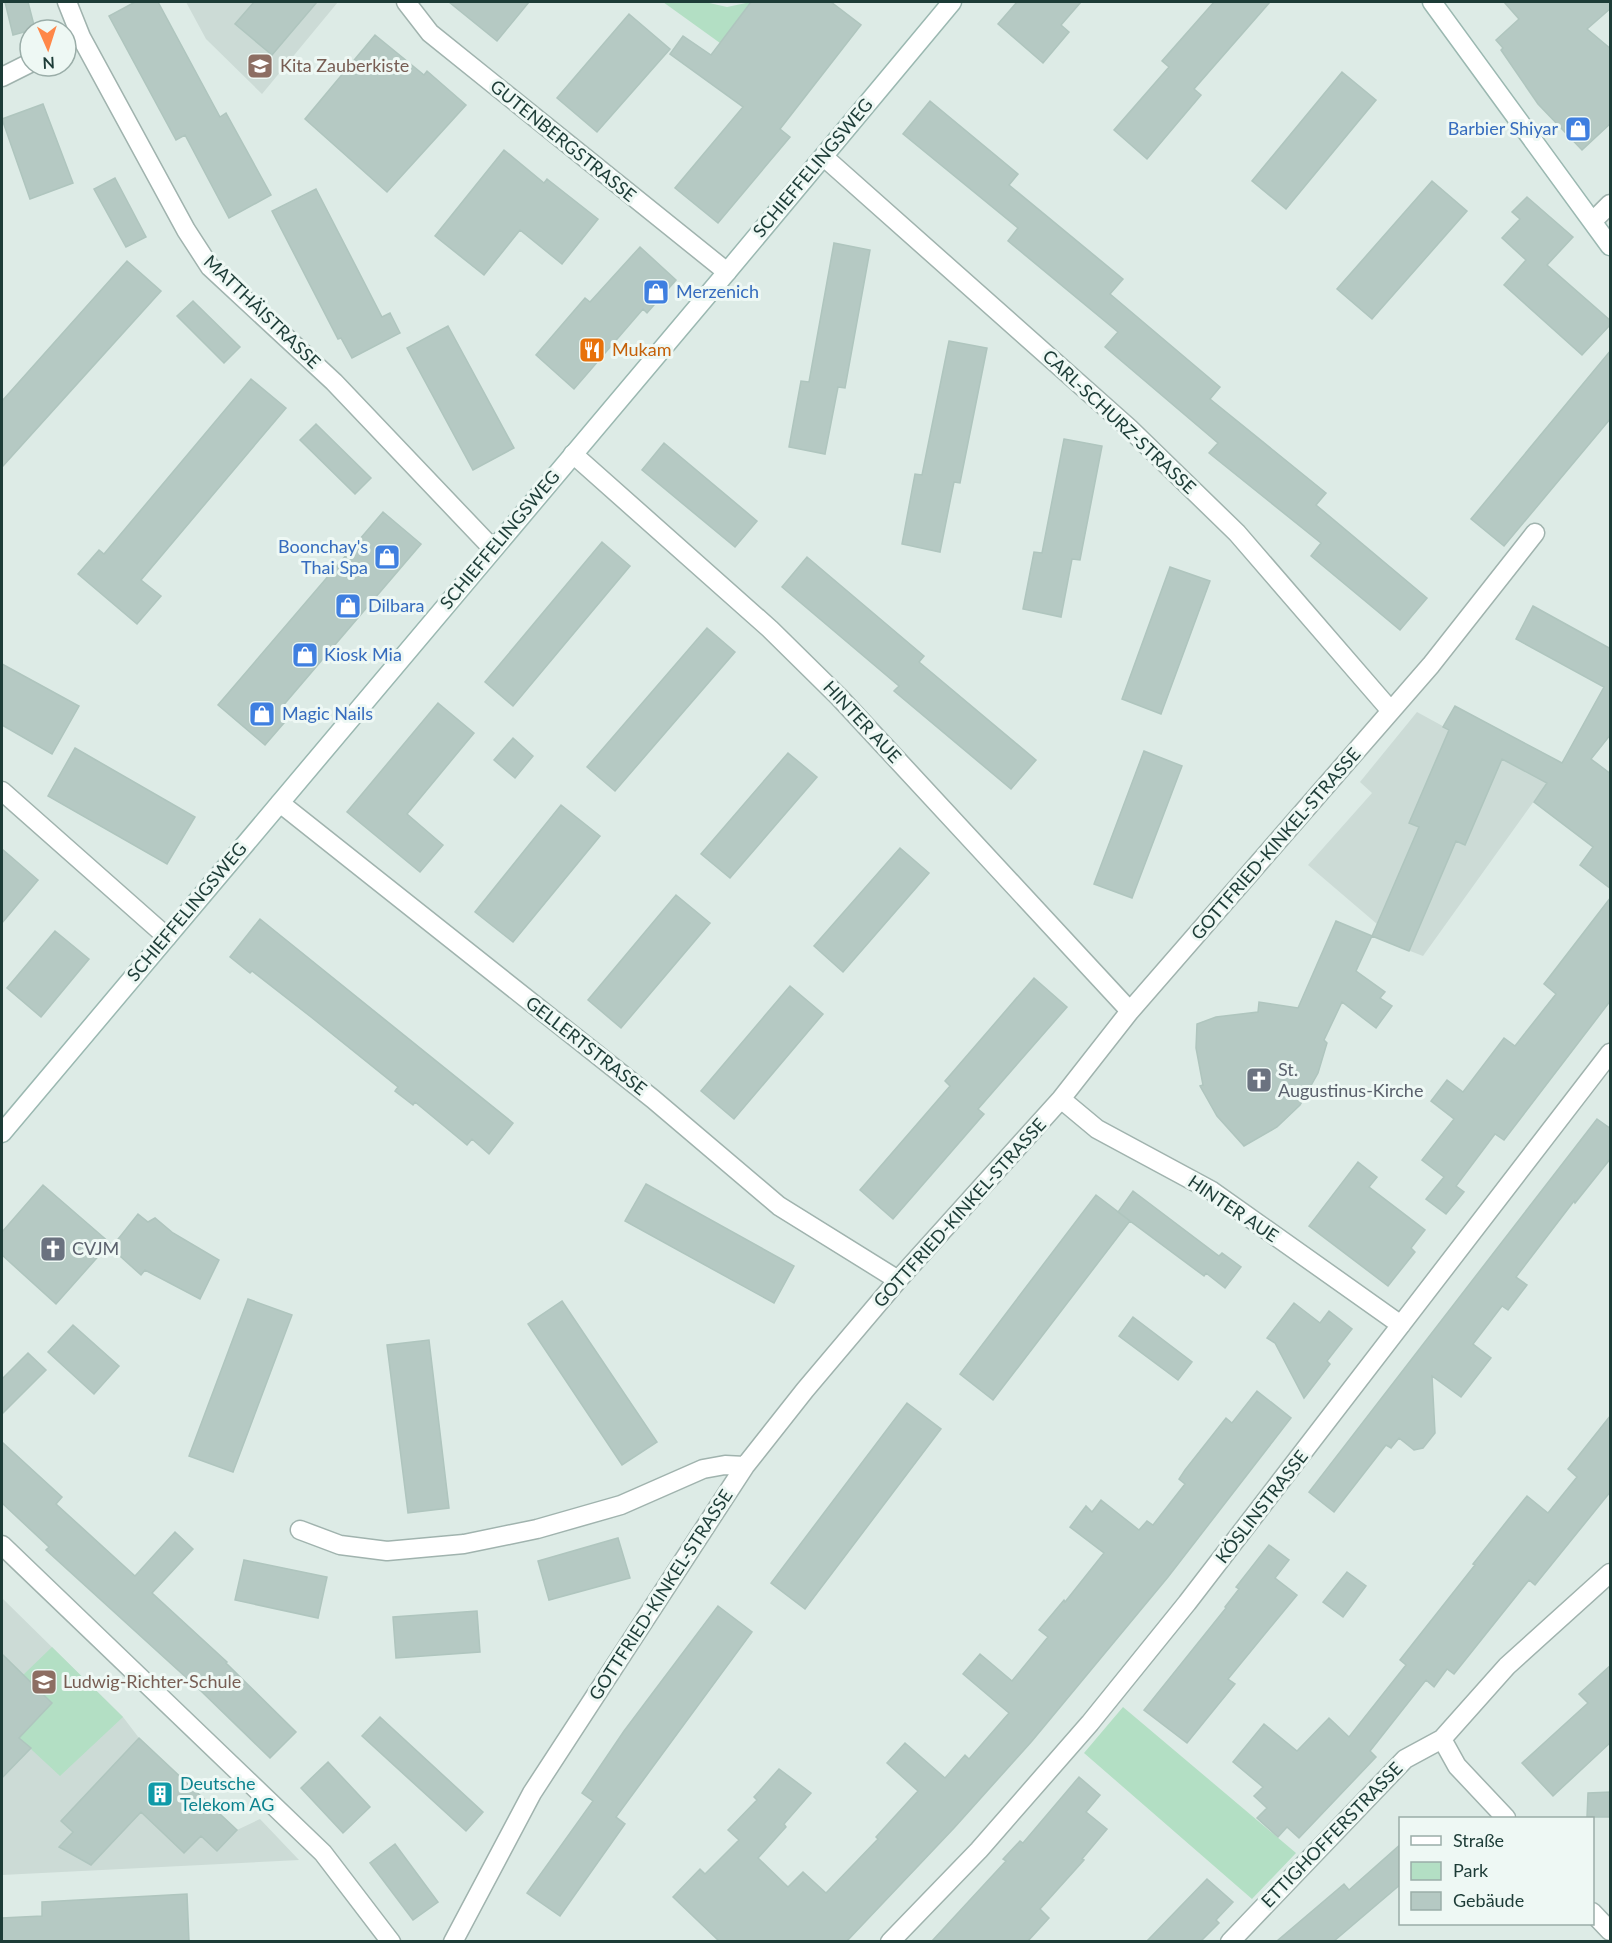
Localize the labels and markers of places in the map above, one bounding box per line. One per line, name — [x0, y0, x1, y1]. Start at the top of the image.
school or university icon: Kita Zauberkiste — [245, 51, 275, 81]
place label: Kita Zauberkiste — [280, 54, 409, 76]
shop icon: Barbier Shiyar — [1563, 114, 1593, 144]
place label: Barbier Shiyar — [1448, 117, 1558, 139]
shop icon: Merzenich — [641, 277, 671, 307]
place label: Merzenich — [676, 280, 759, 302]
restaurant icon: Mukam — [577, 335, 607, 365]
place label: Mukam — [612, 338, 671, 360]
place label: Boonchay's Thai Spa — [278, 535, 368, 578]
shop icon: Boonchay's Thai Spa — [372, 542, 402, 572]
shop icon: Dilbara — [333, 591, 363, 621]
place label: Dilbara — [368, 594, 424, 616]
shop icon: Kiosk Mia — [290, 640, 320, 670]
place label: Kiosk Mia — [324, 643, 402, 665]
shop icon: Magic Nails — [247, 699, 277, 729]
place label: Magic Nails — [282, 702, 373, 724]
place label: St. Augustinus-Kirche — [1278, 1058, 1423, 1101]
church icon: St. Augustinus-Kirche — [1244, 1065, 1274, 1095]
church icon: CVJM — [38, 1234, 68, 1264]
place label: CVJM — [72, 1237, 119, 1259]
school or university icon: Ludwig-Richter-Schule — [29, 1667, 59, 1697]
place label: Ludwig-Richter-Schule — [63, 1670, 241, 1692]
place label: Deutsche Telekom AG — [180, 1772, 274, 1815]
building icon: Deutsche Telekom AG — [145, 1779, 175, 1809]

